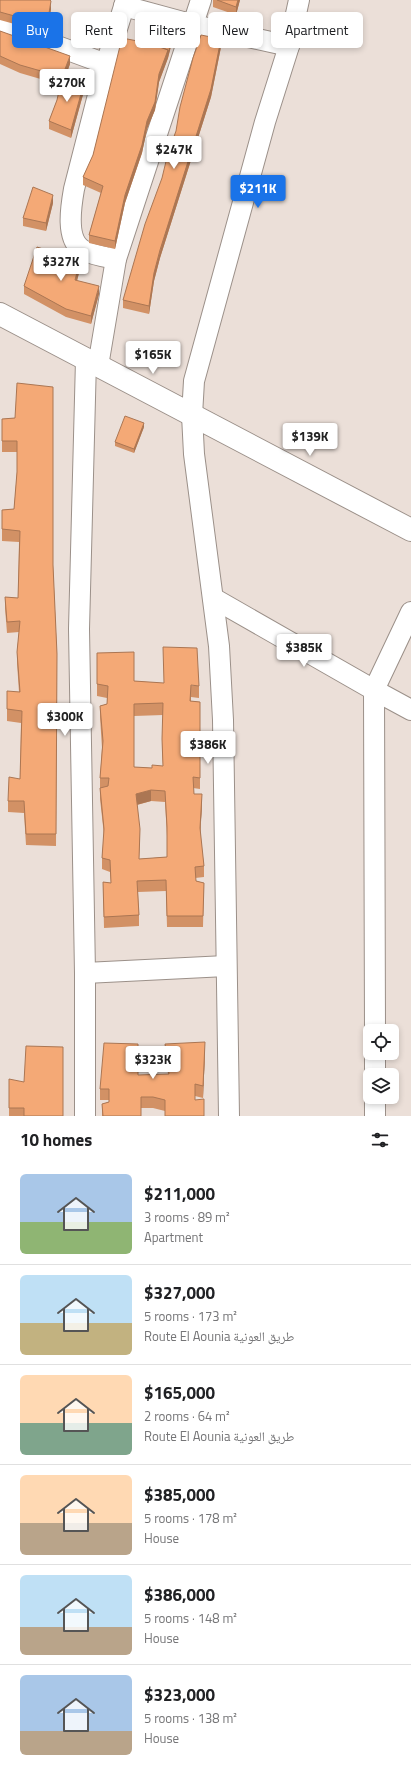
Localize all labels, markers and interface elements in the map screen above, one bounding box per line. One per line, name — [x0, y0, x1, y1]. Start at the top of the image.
chip: Buy — [12, 12, 63, 48]
chip: Rent — [71, 12, 127, 48]
chip: Filters — [135, 12, 200, 48]
chip: New — [208, 12, 263, 48]
chip: Apartment — [271, 12, 363, 48]
pin: $270K — [39, 69, 95, 103]
text: $270K — [49, 72, 85, 92]
pin: $247K — [146, 136, 202, 170]
text: $247K — [156, 139, 192, 159]
pin: $211K — [230, 175, 286, 209]
text: $211K — [240, 178, 276, 198]
pin: $327K — [33, 248, 89, 282]
text: $327K — [43, 251, 79, 271]
pin: $165K — [125, 341, 181, 375]
text: $165K — [135, 344, 171, 364]
pin: $139K — [282, 423, 338, 457]
text: $139K — [292, 426, 328, 446]
pin: $385K — [276, 634, 332, 668]
text: $385K — [286, 637, 322, 657]
pin: $300K — [37, 703, 93, 737]
text: $300K — [47, 706, 83, 726]
pin: $386K — [180, 731, 236, 765]
text: $386K — [190, 734, 226, 754]
map controls — [363, 1024, 399, 1104]
button: locate — [363, 1024, 399, 1060]
pin: $323K — [125, 1046, 181, 1080]
text: $323K — [135, 1049, 171, 1069]
button: layers — [363, 1068, 399, 1104]
text: 10 homes — [20, 1127, 92, 1153]
icon: filters — [369, 1129, 391, 1151]
text: $211,000 — [144, 1181, 215, 1207]
icon: home — [52, 1190, 100, 1238]
text: 3 rooms · 89 m² — [144, 1207, 230, 1227]
text: Apartment — [144, 1227, 203, 1247]
text: $327,000 — [144, 1280, 215, 1306]
icon: home — [52, 1291, 100, 1339]
text: 5 rooms · 173 m² — [144, 1306, 237, 1326]
text: Route El Aounia طريق العونية — [144, 1326, 294, 1346]
text: $165,000 — [144, 1380, 215, 1406]
icon: home — [52, 1391, 100, 1439]
text: 2 rooms · 64 m² — [144, 1406, 230, 1426]
text: Route El Aounia طريق العونية — [144, 1426, 294, 1446]
text: $385,000 — [144, 1482, 215, 1508]
icon: home — [52, 1491, 100, 1539]
text: 5 rooms · 178 m² — [144, 1508, 237, 1528]
text: House — [144, 1528, 179, 1548]
text: $386,000 — [144, 1582, 215, 1608]
icon: home — [52, 1591, 100, 1639]
text: 5 rooms · 148 m² — [144, 1608, 237, 1628]
text: House — [144, 1628, 179, 1648]
text: $323,000 — [144, 1682, 215, 1708]
icon: home — [52, 1691, 100, 1739]
text: 5 rooms · 138 m² — [144, 1708, 237, 1728]
text: House — [144, 1728, 179, 1748]

